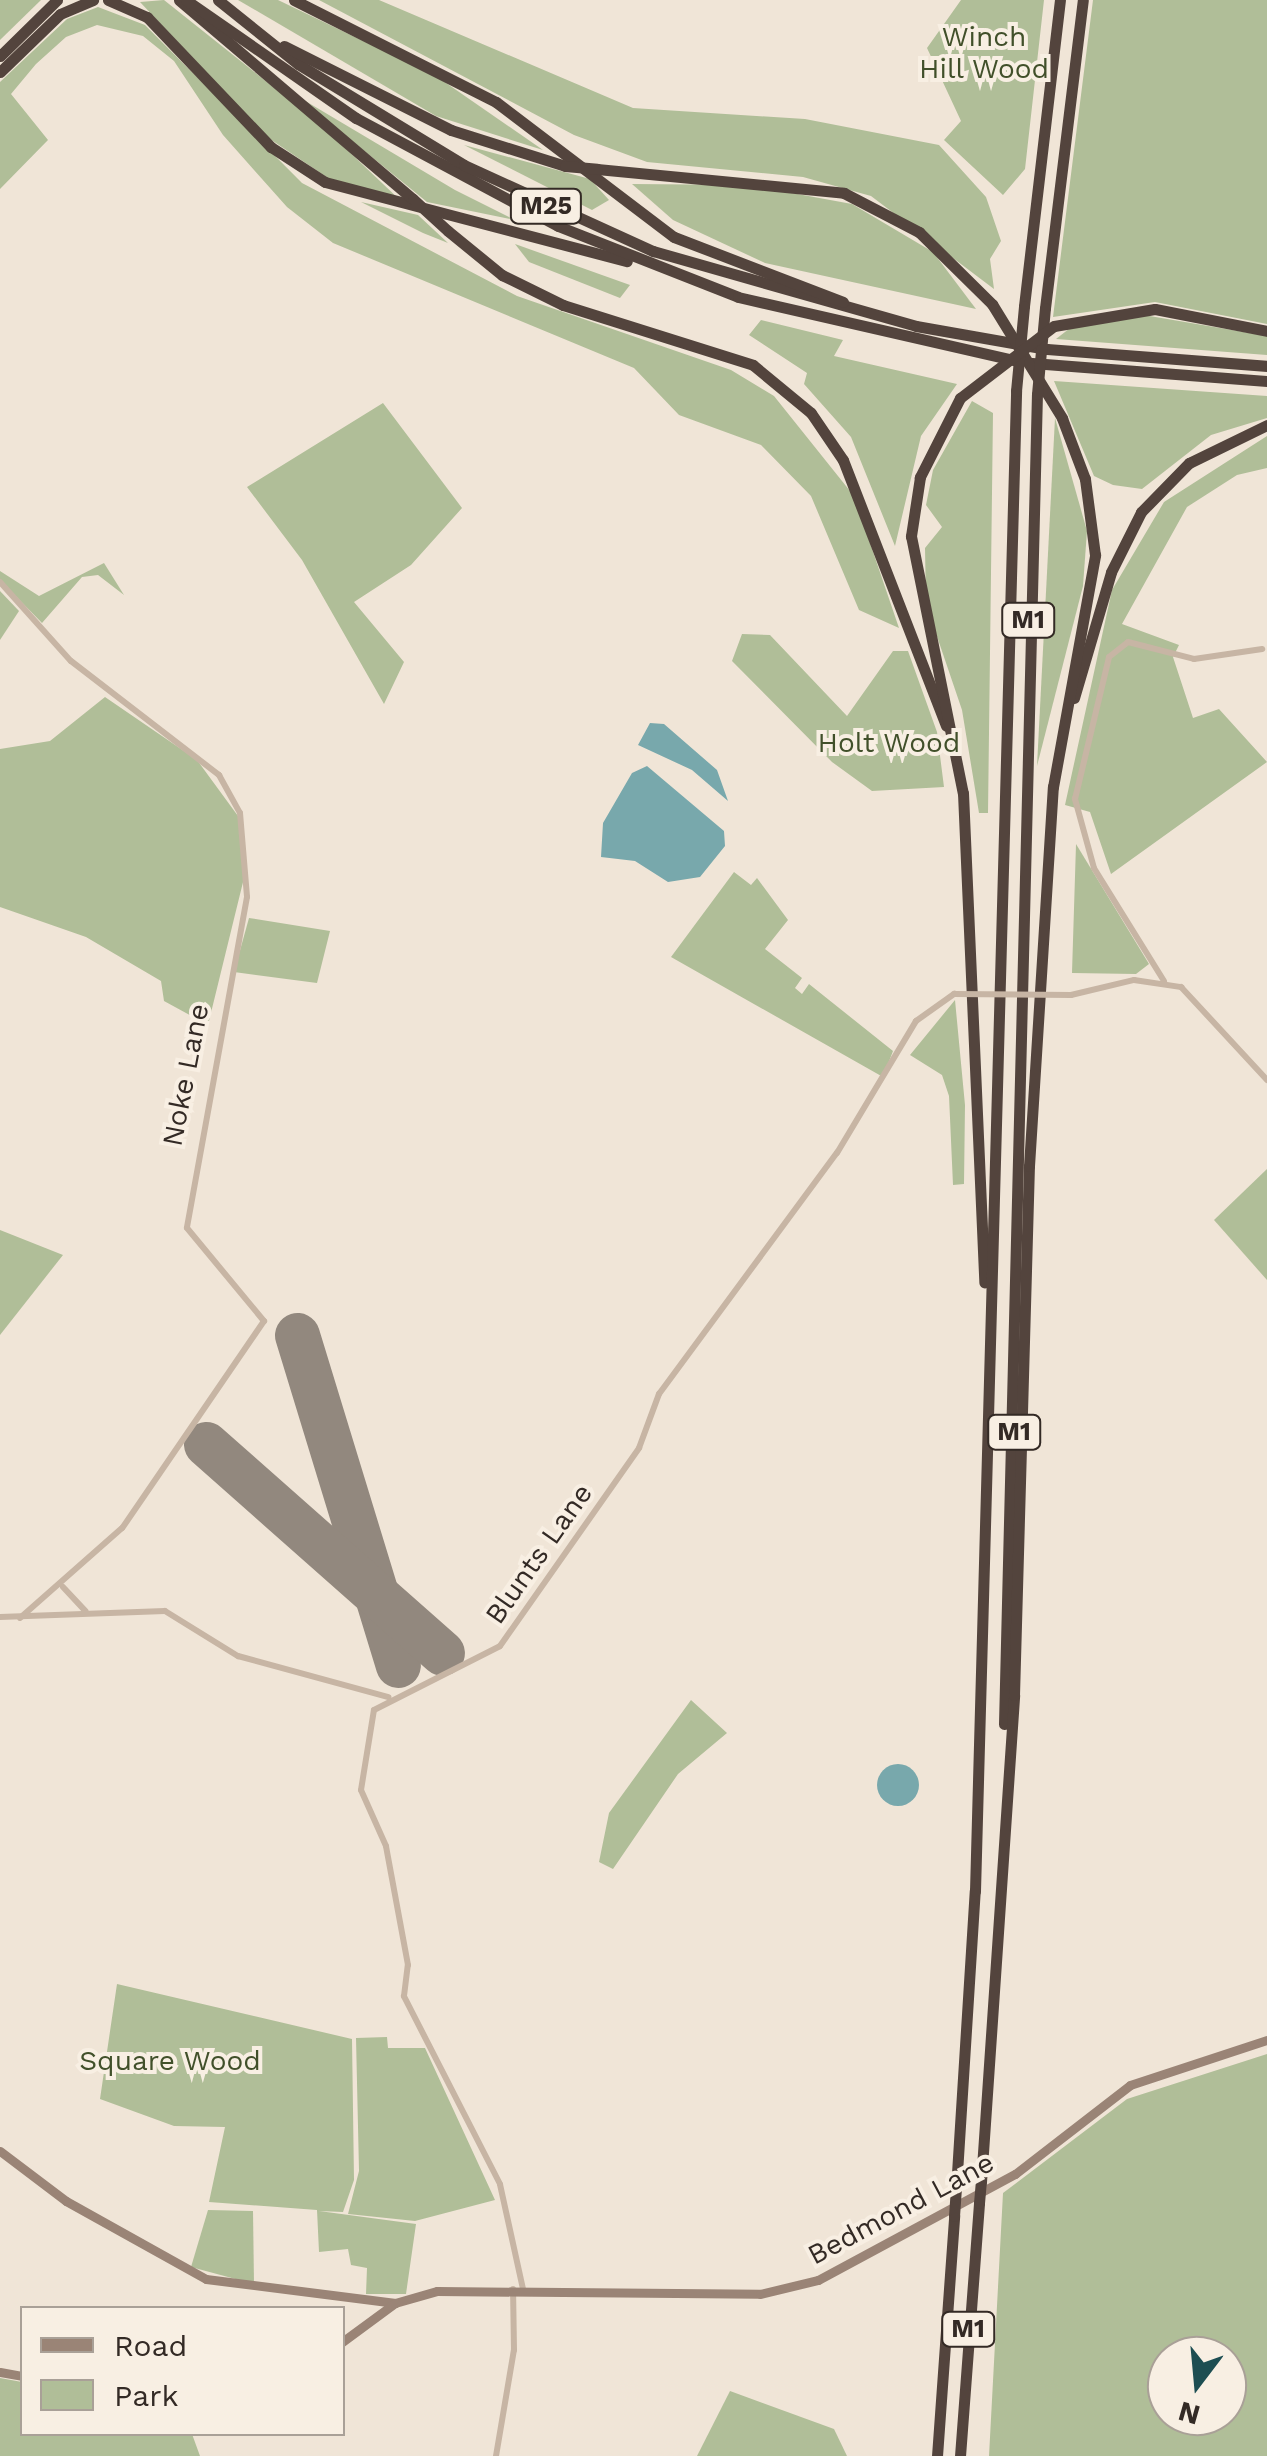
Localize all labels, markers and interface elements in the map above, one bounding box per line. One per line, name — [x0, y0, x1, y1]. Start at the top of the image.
park label: Winch Hill Wood — [918, 20, 1050, 86]
road number: M25 — [508, 186, 584, 226]
road number: M1 — [1000, 600, 1056, 640]
park label: Holt Wood — [817, 726, 961, 760]
street label: Noke Lane — [156, 1001, 216, 1149]
road number: M1 — [986, 1412, 1042, 1452]
street label: Blunts Lane — [478, 1477, 600, 1631]
park label: Square Wood — [79, 2044, 261, 2078]
street label: Bedmond Lane — [802, 2146, 1000, 2272]
legend — [20, 2306, 345, 2436]
road number: M1 — [940, 2309, 996, 2349]
text: Road — [114, 2328, 187, 2363]
north arrow — [1147, 2336, 1247, 2436]
text: Park — [114, 2378, 179, 2413]
text: N — [1175, 2395, 1204, 2432]

